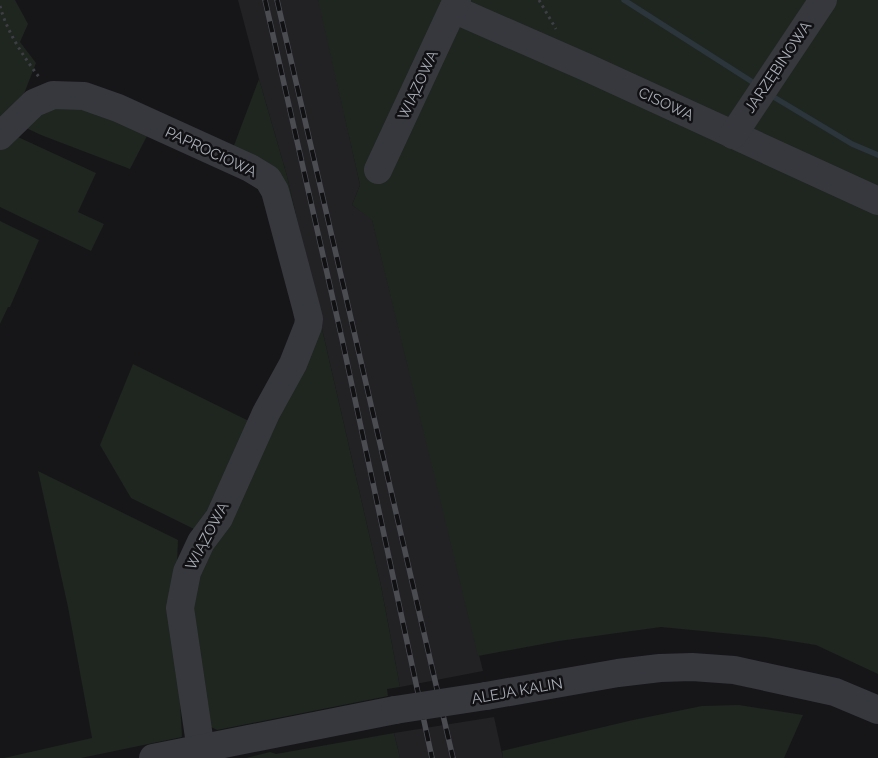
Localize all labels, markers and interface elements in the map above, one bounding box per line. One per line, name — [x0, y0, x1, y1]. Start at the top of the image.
street label: JARZĘBINOWA — [741, 18, 815, 116]
street label: WIĄZOWA — [394, 47, 442, 123]
street label: CISOWA — [635, 83, 697, 125]
street label: PAPROCIOWA — [162, 123, 260, 181]
street label: WIĄZOWA — [182, 499, 232, 573]
street label: ALEJA KALIN — [470, 674, 564, 708]

